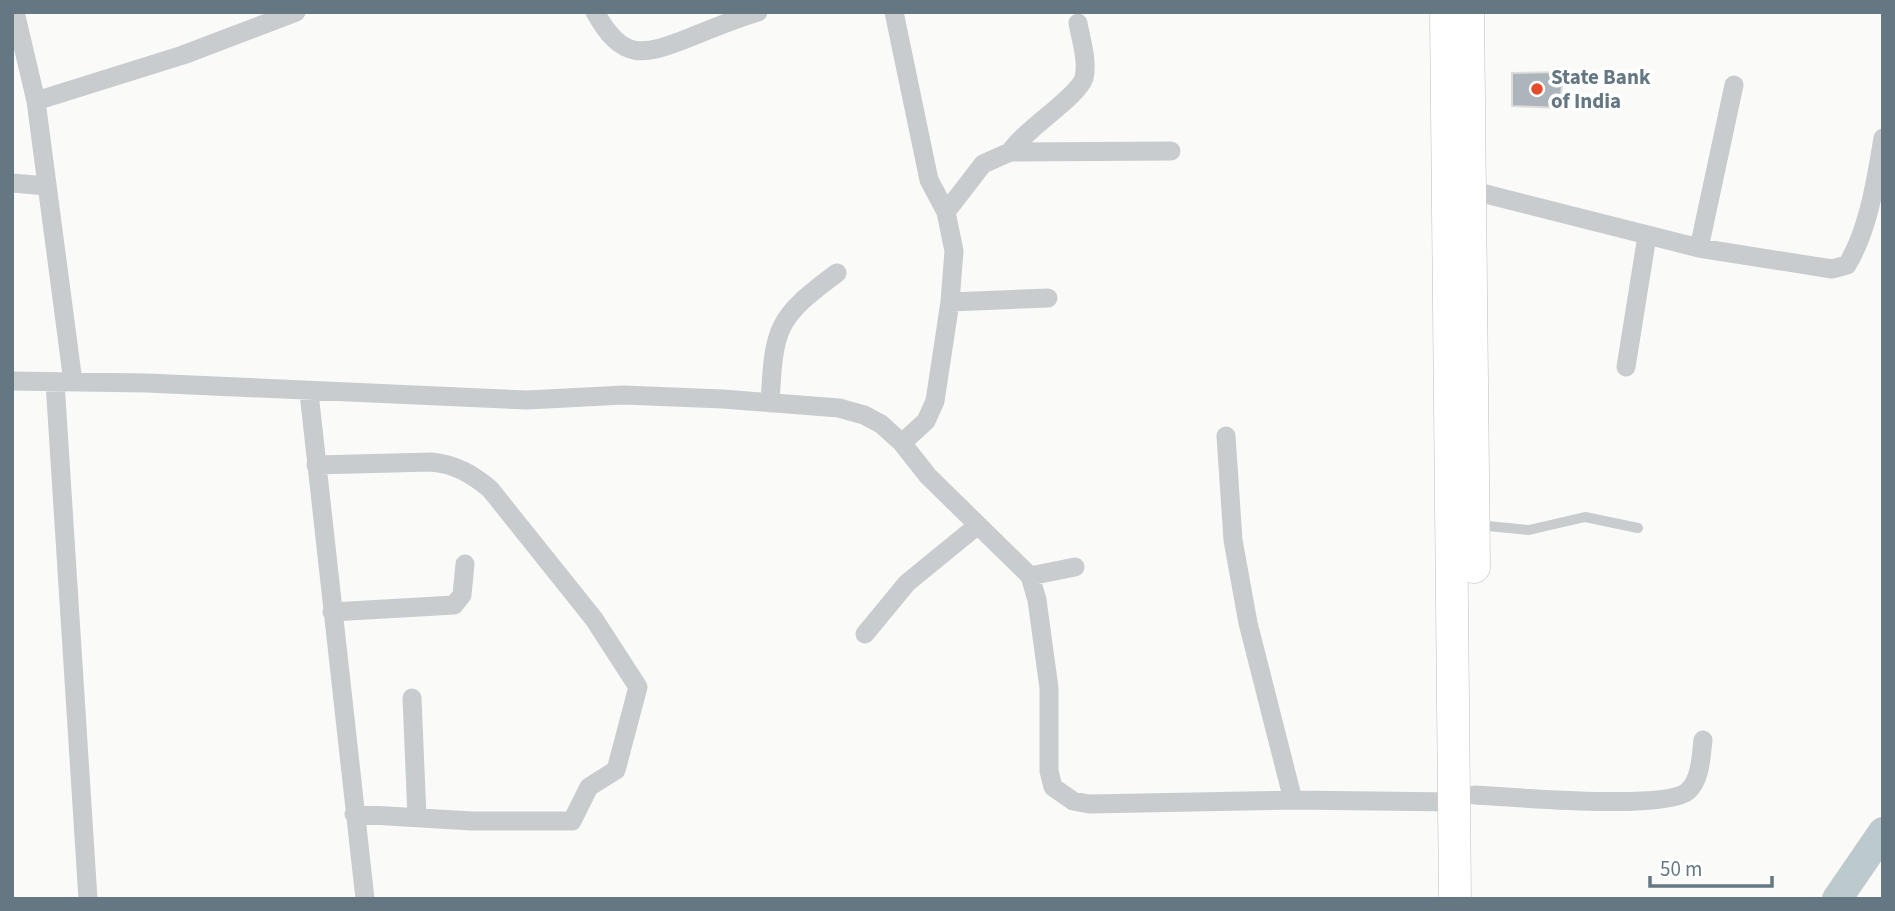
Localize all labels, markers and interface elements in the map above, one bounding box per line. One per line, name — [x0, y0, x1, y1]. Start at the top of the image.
place label: State Bank of India — [1551, 62, 1651, 116]
marker: State Bank of India — [1529, 81, 1545, 97]
scale bar — [1650, 844, 1772, 888]
text: 50 m — [1660, 854, 1702, 884]

